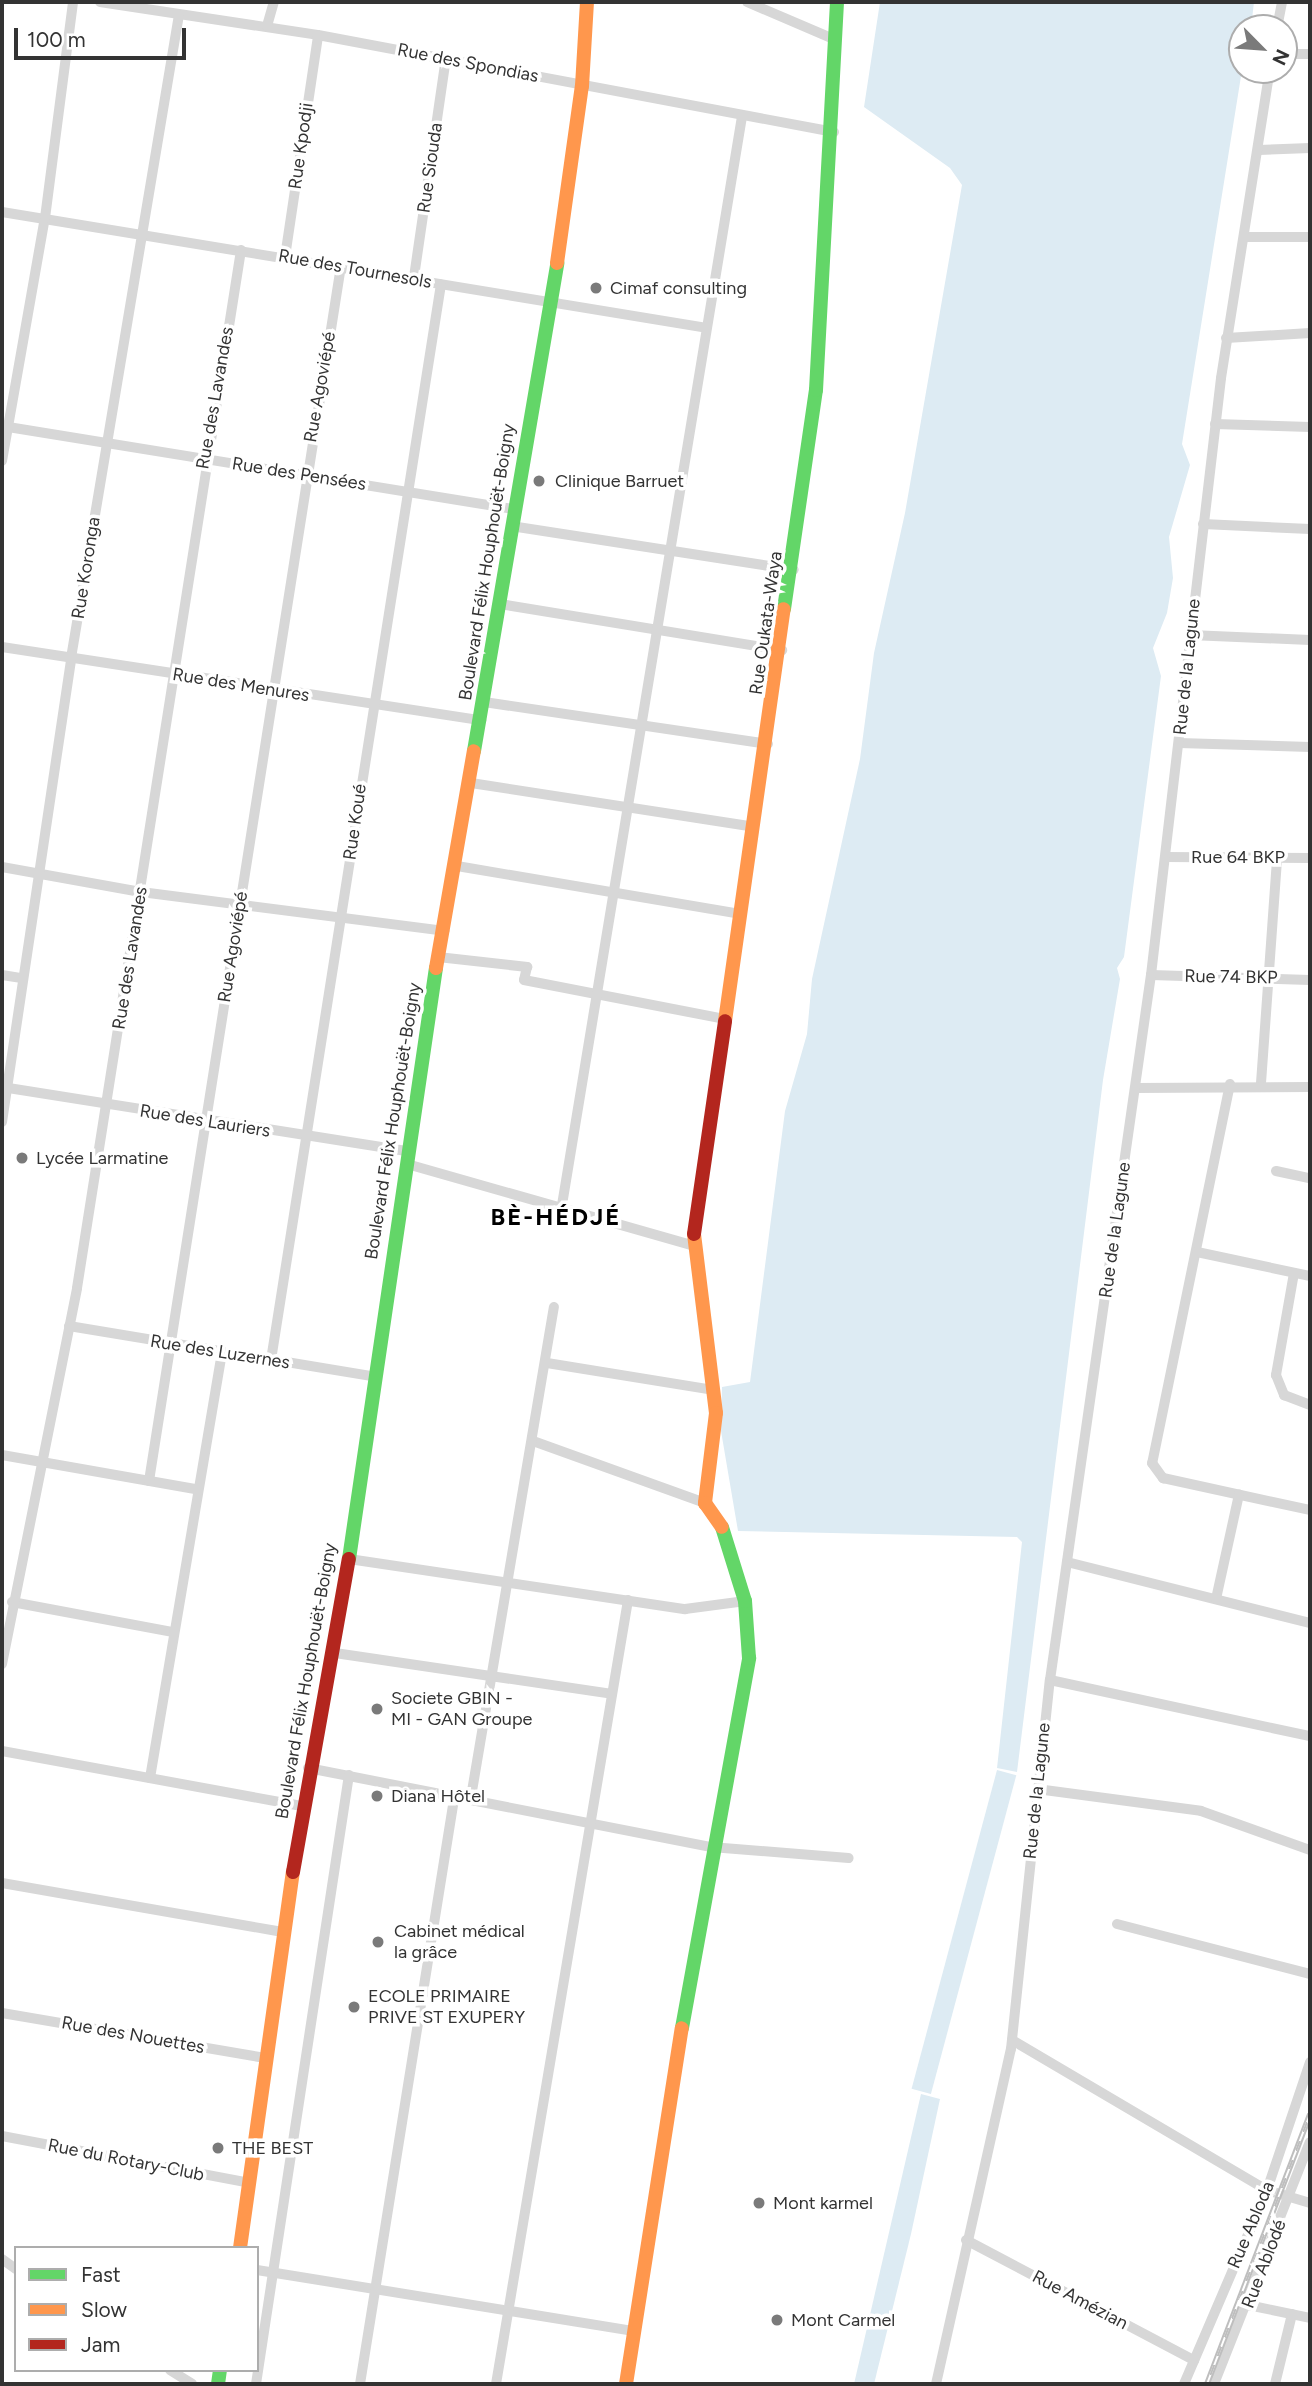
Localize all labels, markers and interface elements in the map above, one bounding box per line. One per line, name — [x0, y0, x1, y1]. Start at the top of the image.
scale bar — [18, 14, 189, 58]
north arrow — [1228, 14, 1298, 84]
text: 100 m — [27, 27, 86, 52]
street label: Rue des Spondias — [396, 39, 540, 87]
text: N — [1267, 46, 1294, 69]
street label: Rue Kpodji — [284, 101, 318, 191]
street label: Rue Siouda — [413, 121, 447, 215]
street label: Rue des Tournesols — [277, 245, 433, 293]
place label: Cimaf consulting — [610, 277, 747, 299]
marker: Cimaf consulting — [588, 280, 604, 296]
street label: Rue des Lavandes — [192, 325, 238, 471]
street label: Rue Agoviépé — [300, 330, 340, 444]
street label: Boulevard Félix Houphouët-Boigny — [454, 422, 520, 702]
street label: Rue des Pensées — [230, 453, 368, 495]
place label: Clinique Barruet — [555, 470, 684, 492]
marker: Clinique Barruet — [529, 471, 549, 491]
street label: Rue Koronga — [67, 515, 105, 621]
street label: Rue Oukata-Waya — [745, 550, 787, 696]
street label: Rue de la Lagune — [1169, 598, 1205, 736]
street label: Rue des Menures — [171, 664, 311, 706]
street label: Rue Koué — [339, 782, 371, 862]
street label: Rue 64 BKP — [1191, 846, 1285, 868]
street label: Rue des Lavandes — [108, 885, 152, 1031]
street label: Rue Agoviépé — [214, 890, 252, 1004]
street label: Rue 74 BKP — [1184, 965, 1278, 989]
street label: Boulevard Félix Houphouët-Boigny — [360, 981, 426, 1261]
street label: Rue des Lauriers — [138, 1100, 272, 1142]
place label: Lycée Larmatine — [36, 1147, 168, 1169]
marker: Lycée Larmatine — [14, 1150, 30, 1166]
street label: Rue de la Lagune — [1095, 1161, 1135, 1299]
district label: BÈ-HÉDJÉ — [492, 1203, 620, 1231]
street label: Rue des Luzernes — [149, 1330, 291, 1374]
street label: Boulevard Félix Houphouët-Boigny — [271, 1541, 341, 1821]
place label: Societe GBIN - MI - GAN Groupe — [391, 1688, 532, 1730]
marker: Societe GBIN - MI - GAN Groupe — [369, 1701, 385, 1717]
street label: Rue de la Lagune — [1019, 1722, 1055, 1860]
place label: Diana Hôtel — [391, 1785, 485, 1807]
marker: Diana Hôtel — [369, 1788, 385, 1804]
place label: Cabinet médical la grâce — [394, 1921, 525, 1964]
marker: Cabinet médical la grâce — [368, 1932, 388, 1952]
place label: ECOLE PRIMAIRE PRIVE ST EXUPERY — [368, 1986, 525, 2028]
marker: ECOLE PRIMAIRE PRIVE ST EXUPERY — [346, 1999, 362, 2015]
street label: Rue des Nouettes — [60, 2012, 206, 2058]
street label: Rue du Rotary-Club — [46, 2134, 206, 2186]
place label: THE BEST — [232, 2137, 313, 2159]
marker: THE BEST — [210, 2140, 226, 2156]
street label: Rue Abloda — [1223, 2178, 1279, 2272]
place label: Mont karmel — [773, 2192, 873, 2214]
marker: Mont karmel — [751, 2195, 767, 2211]
street label: Rue Ablodé — [1237, 2217, 1291, 2311]
legend — [14, 2246, 259, 2372]
text: Fast — [81, 2262, 121, 2287]
street label: Rue Amézian — [1028, 2266, 1132, 2334]
text: Slow — [81, 2297, 127, 2322]
place label: Mont Carmel — [791, 2309, 895, 2331]
marker: Mont Carmel — [769, 2312, 785, 2328]
text: Jam — [81, 2332, 120, 2357]

